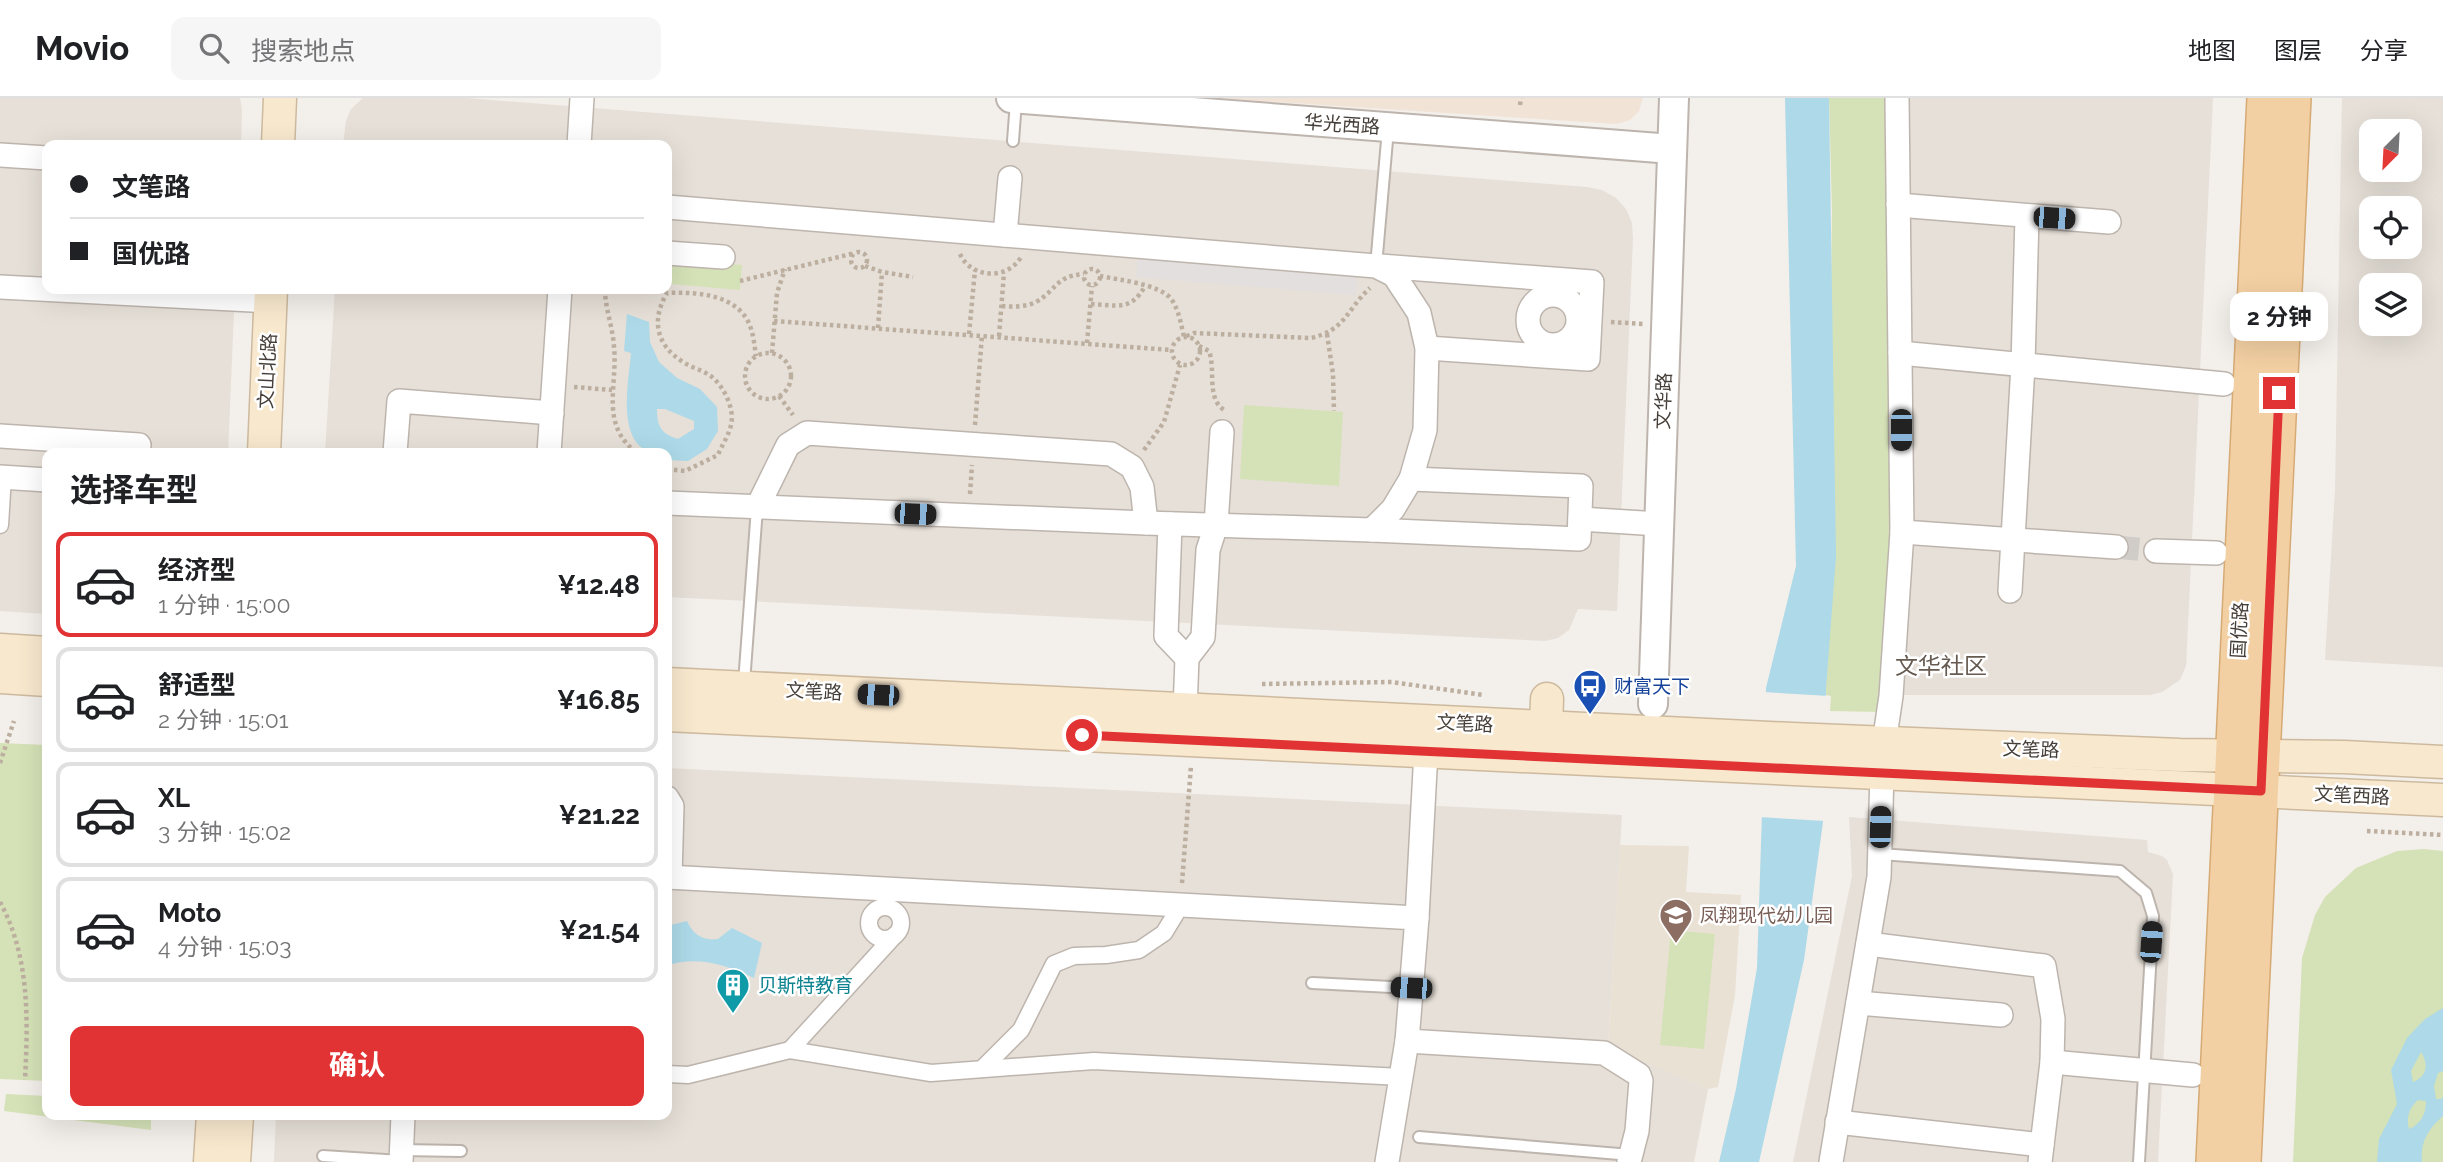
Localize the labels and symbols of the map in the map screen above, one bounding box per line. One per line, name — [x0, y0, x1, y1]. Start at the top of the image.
street label: 华光西路 — [1303, 110, 1381, 138]
north arrow — [2359, 119, 2422, 182]
car — [2033, 206, 2076, 230]
callout: 2 分钟 — [2230, 292, 2328, 341]
street label: 文山北路 — [254, 332, 280, 410]
street label: 文华路 — [1651, 372, 1675, 430]
route end — [2263, 377, 2295, 409]
car — [1891, 409, 1912, 451]
car — [894, 503, 937, 525]
street label: 国优路 — [2227, 601, 2251, 659]
district label: 文华社区 — [1895, 652, 1987, 679]
bus stop icon: 财富天下 — [1571, 667, 1609, 716]
place label: 财富天下 — [1614, 675, 1690, 697]
street label: 文笔路 — [785, 679, 843, 703]
car — [857, 683, 900, 707]
street label: 文笔路 — [1436, 711, 1494, 735]
route start — [1066, 719, 1098, 751]
street label: 文笔路 — [2002, 737, 2060, 761]
street label: 文笔西路 — [2313, 782, 2391, 808]
car — [1869, 806, 1892, 848]
school or university icon: 凤翔现代幼儿园 — [1657, 896, 1695, 945]
place label: 凤翔现代幼儿园 — [1700, 904, 1833, 926]
car — [2140, 920, 2163, 964]
building icon: 贝斯特教育 — [714, 966, 752, 1015]
place label: 贝斯特教育 — [758, 974, 853, 996]
car — [1390, 976, 1433, 1000]

